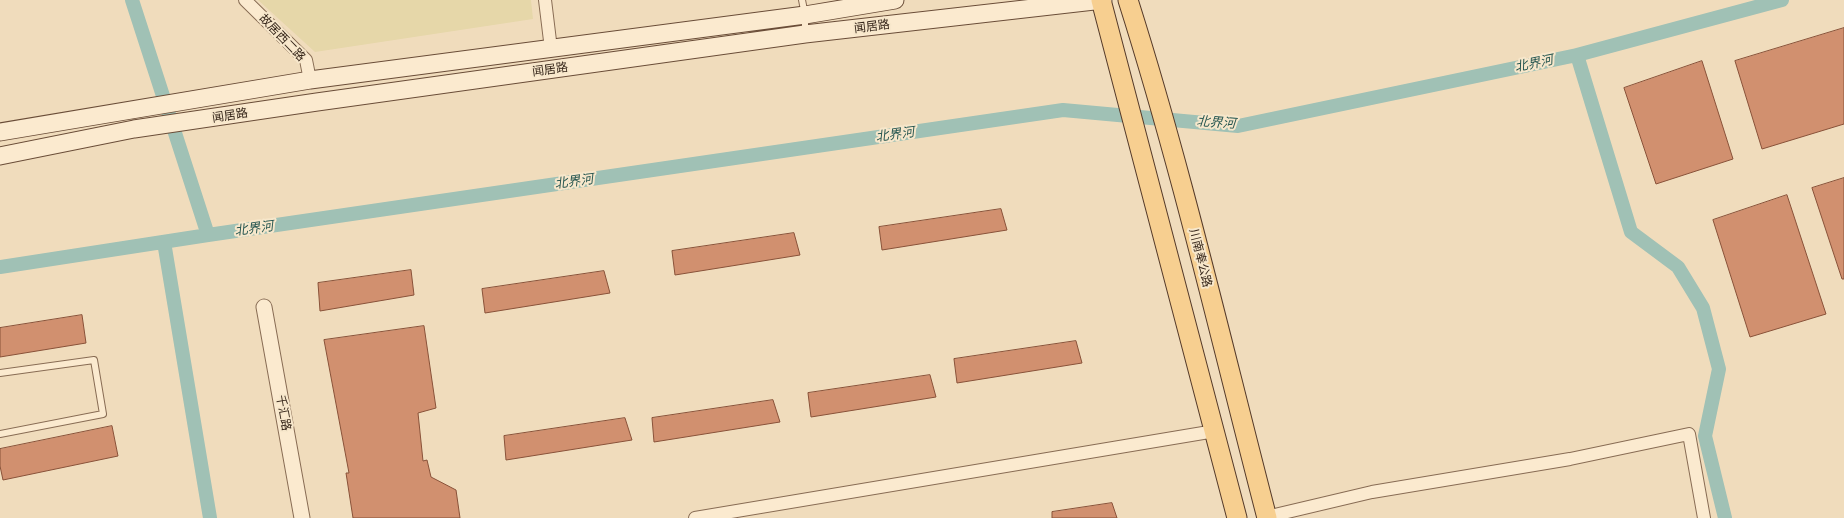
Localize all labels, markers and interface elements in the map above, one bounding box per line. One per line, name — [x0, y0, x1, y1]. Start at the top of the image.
street label: 故居西二路 — [256, 11, 308, 65]
street label: 闻居路 — [853, 18, 891, 36]
water label: 北界河 — [1513, 52, 1555, 76]
street label: 闻居路 — [531, 60, 569, 80]
street label: 闻居路 — [211, 106, 249, 126]
water label: 北界河 — [1196, 114, 1236, 132]
water label: 北界河 — [875, 125, 915, 145]
water label: 北界河 — [554, 172, 594, 192]
water label: 北界河 — [234, 219, 274, 239]
street label: 川南奉公路 — [1186, 227, 1214, 289]
street label: 千汇路 — [273, 394, 293, 432]

